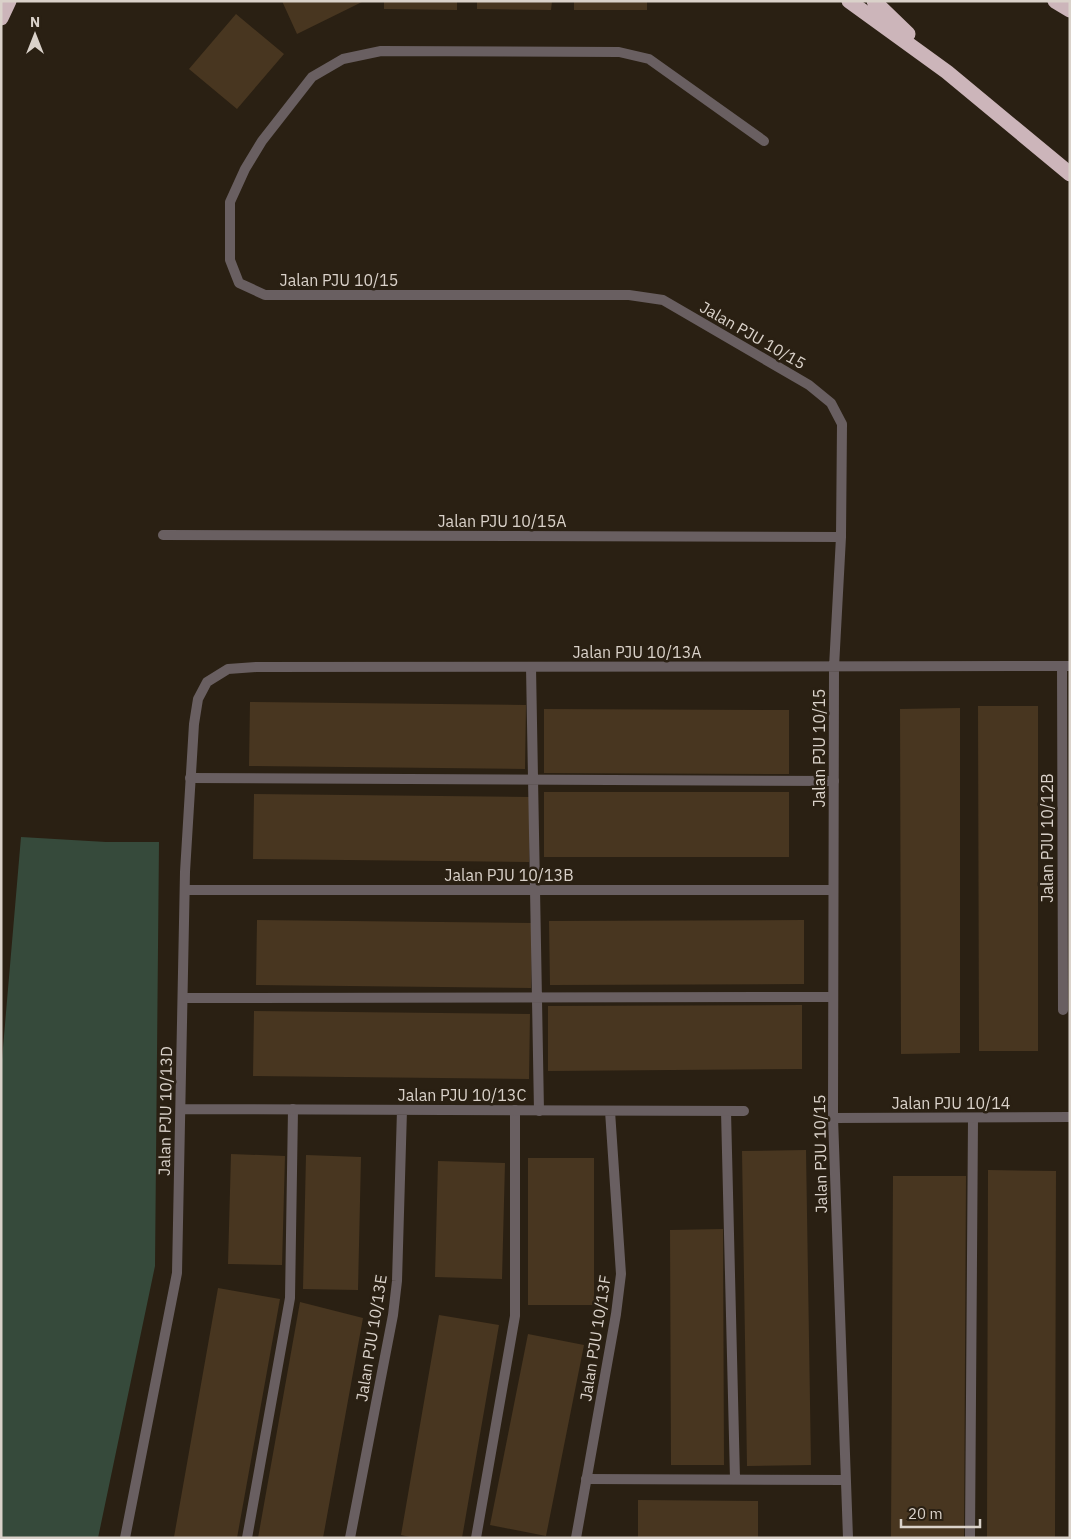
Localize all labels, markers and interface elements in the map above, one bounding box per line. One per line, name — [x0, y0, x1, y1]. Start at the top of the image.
north arrow — [10, 10, 60, 60]
text: N — [30, 13, 40, 31]
street label: Jalan PJU 10/15 — [280, 270, 398, 290]
street label: Jalan PJU 10/15 — [697, 297, 809, 373]
street label: Jalan PJU 10/15A — [437, 511, 567, 531]
street label: Jalan PJU 10/13A — [572, 642, 702, 662]
street label: Jalan PJU 10/15 — [809, 689, 829, 807]
street label: Jalan PJU 10/12B — [1037, 773, 1057, 903]
street label: Jalan PJU 10/13B — [444, 865, 574, 885]
street label: Jalan PJU 10/13D — [154, 1046, 176, 1176]
street label: Jalan PJU 10/13C — [398, 1085, 526, 1105]
street label: Jalan PJU 10/14 — [892, 1093, 1010, 1113]
street label: Jalan PJU 10/15 — [809, 1094, 831, 1214]
street label: Jalan PJU 10/13E — [351, 1273, 391, 1403]
street label: Jalan PJU 10/13F — [575, 1273, 615, 1403]
scale bar — [901, 1496, 980, 1528]
text: 20 m — [908, 1504, 943, 1523]

